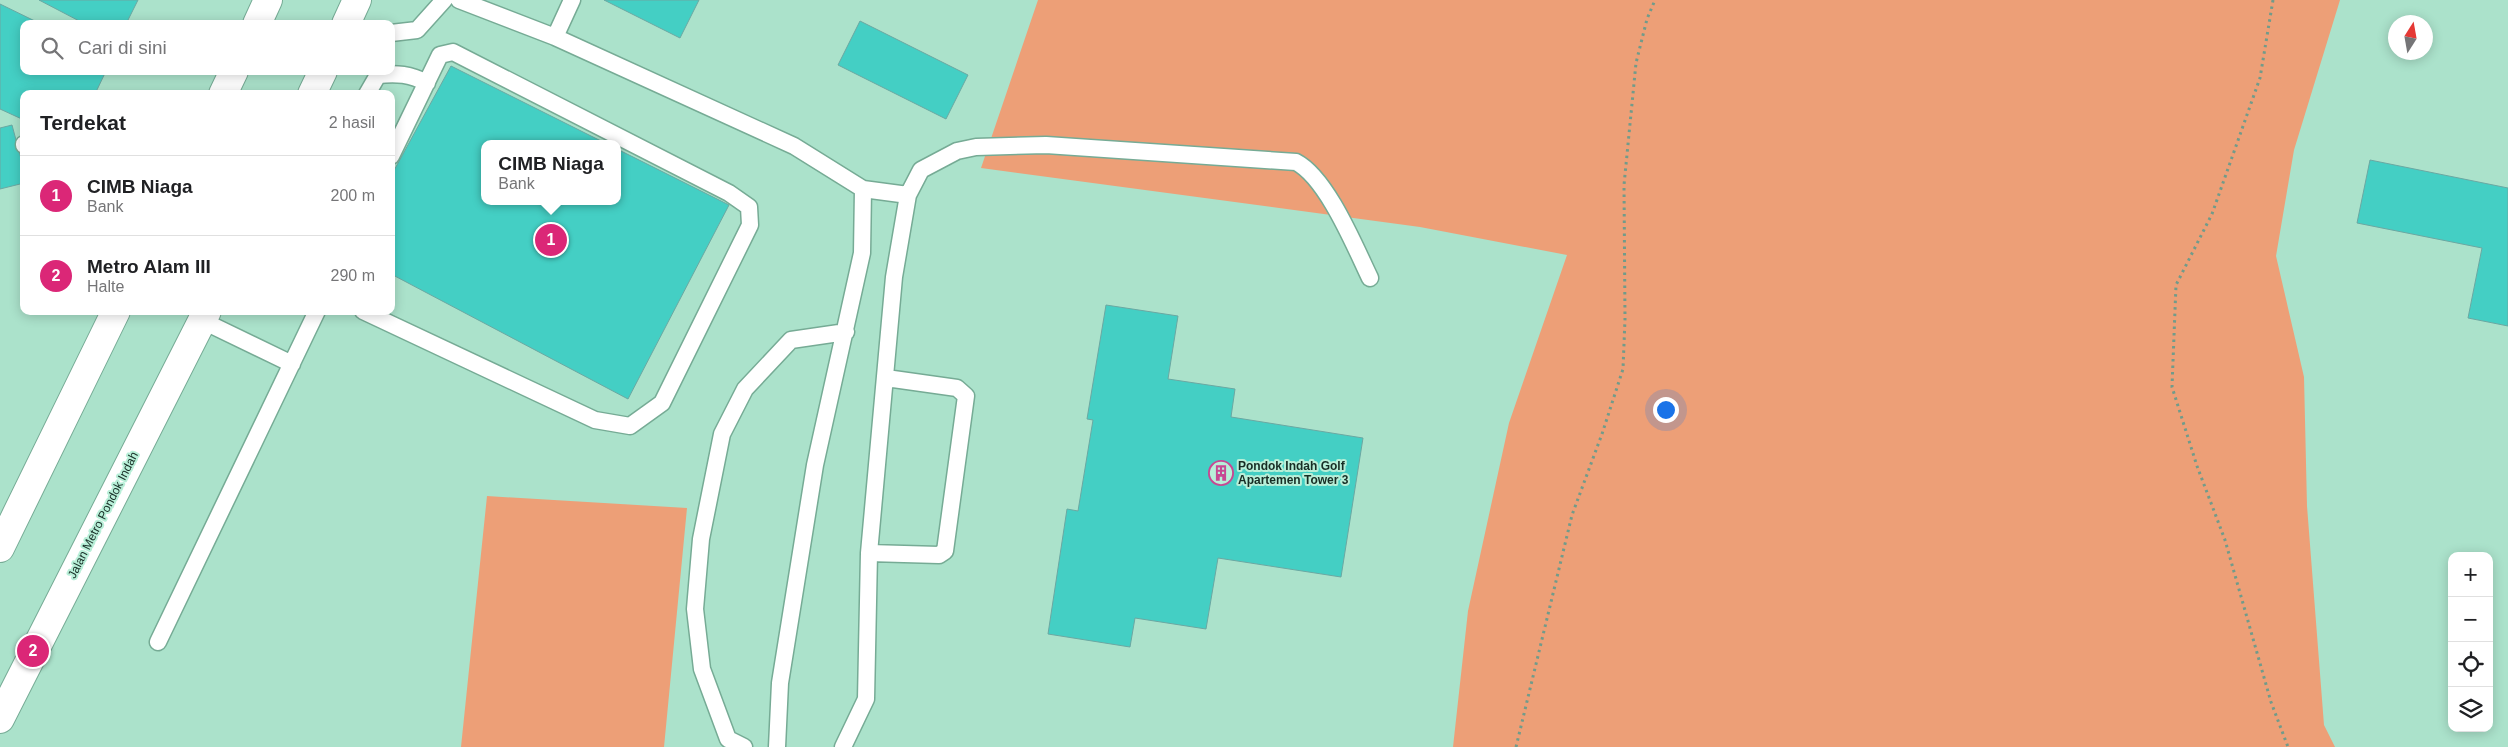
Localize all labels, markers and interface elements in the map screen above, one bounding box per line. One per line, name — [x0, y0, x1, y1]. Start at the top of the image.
north arrow — [2388, 15, 2433, 60]
search box — [20, 20, 395, 75]
icon: search — [38, 34, 66, 62]
text: Cari di sini — [78, 37, 167, 58]
text: Terdekat — [40, 111, 126, 134]
text: 2 hasil — [329, 114, 375, 131]
popup — [481, 140, 621, 205]
text: CIMB Niaga — [498, 153, 604, 174]
text: Bank — [498, 175, 535, 192]
text: CIMB Niaga — [87, 176, 193, 197]
text: 1 — [52, 187, 60, 204]
text: 200 m — [331, 187, 375, 204]
text: Bank — [87, 198, 123, 215]
pin: 1 — [535, 221, 567, 259]
text: Metro Alam III — [87, 256, 211, 277]
text: 2 — [52, 267, 60, 284]
text: 290 m — [331, 267, 375, 284]
text: Halte — [87, 278, 124, 295]
your location — [1653, 397, 1679, 423]
street label: Jalan Metro Pondok Indah — [65, 449, 141, 581]
place label: Pondok Indah Golf Apartemen Tower 3 — [1238, 459, 1349, 487]
building icon: Pondok Indah Golf Apartemen Tower 3 — [1208, 460, 1234, 486]
map controls — [2448, 552, 2493, 732]
button: + — [2448, 552, 2493, 597]
button: − — [2448, 597, 2493, 642]
pin: 2 — [17, 632, 49, 670]
button: locate — [2448, 642, 2493, 687]
button: layers — [2448, 687, 2493, 732]

